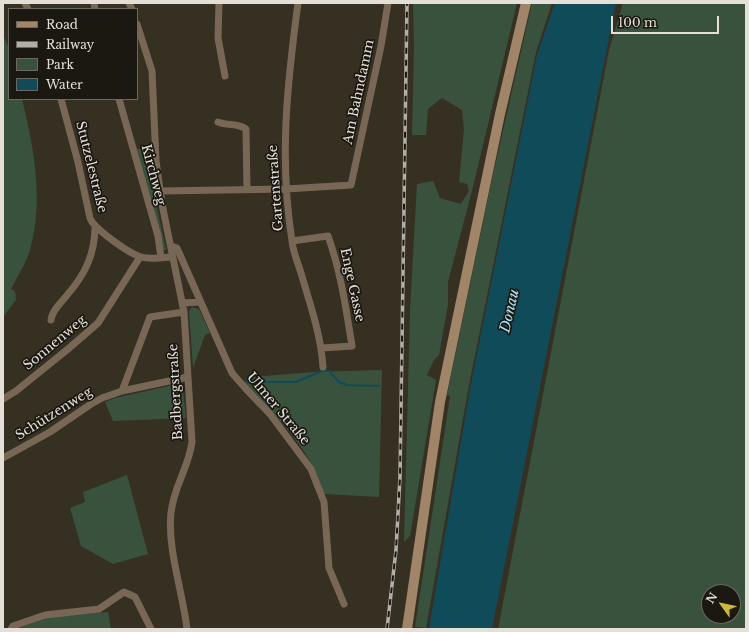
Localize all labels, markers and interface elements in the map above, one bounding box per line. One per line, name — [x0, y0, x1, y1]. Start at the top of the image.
legend — [8, 8, 138, 100]
scale bar — [613, 8, 721, 34]
text: 100 m — [618, 15, 657, 30]
text: Road — [46, 17, 78, 32]
text: Railway — [46, 37, 94, 52]
street label: Am Bahndamm — [340, 38, 378, 146]
text: Park — [46, 57, 74, 72]
text: Water — [46, 77, 83, 92]
street label: Stutzelestraße — [72, 120, 110, 214]
street label: Kirchweg — [137, 143, 169, 207]
street label: Gartenstraße — [265, 144, 287, 232]
street label: Enge Gasse — [337, 247, 367, 323]
water label: Donau — [497, 288, 523, 334]
street label: Sonnenweg — [20, 312, 90, 374]
street label: Badbergstraße — [166, 343, 186, 441]
street label: Ulmer Straße — [243, 370, 313, 448]
street label: Schützenweg — [13, 384, 95, 444]
north arrow — [701, 584, 741, 624]
text: N — [703, 590, 720, 606]

